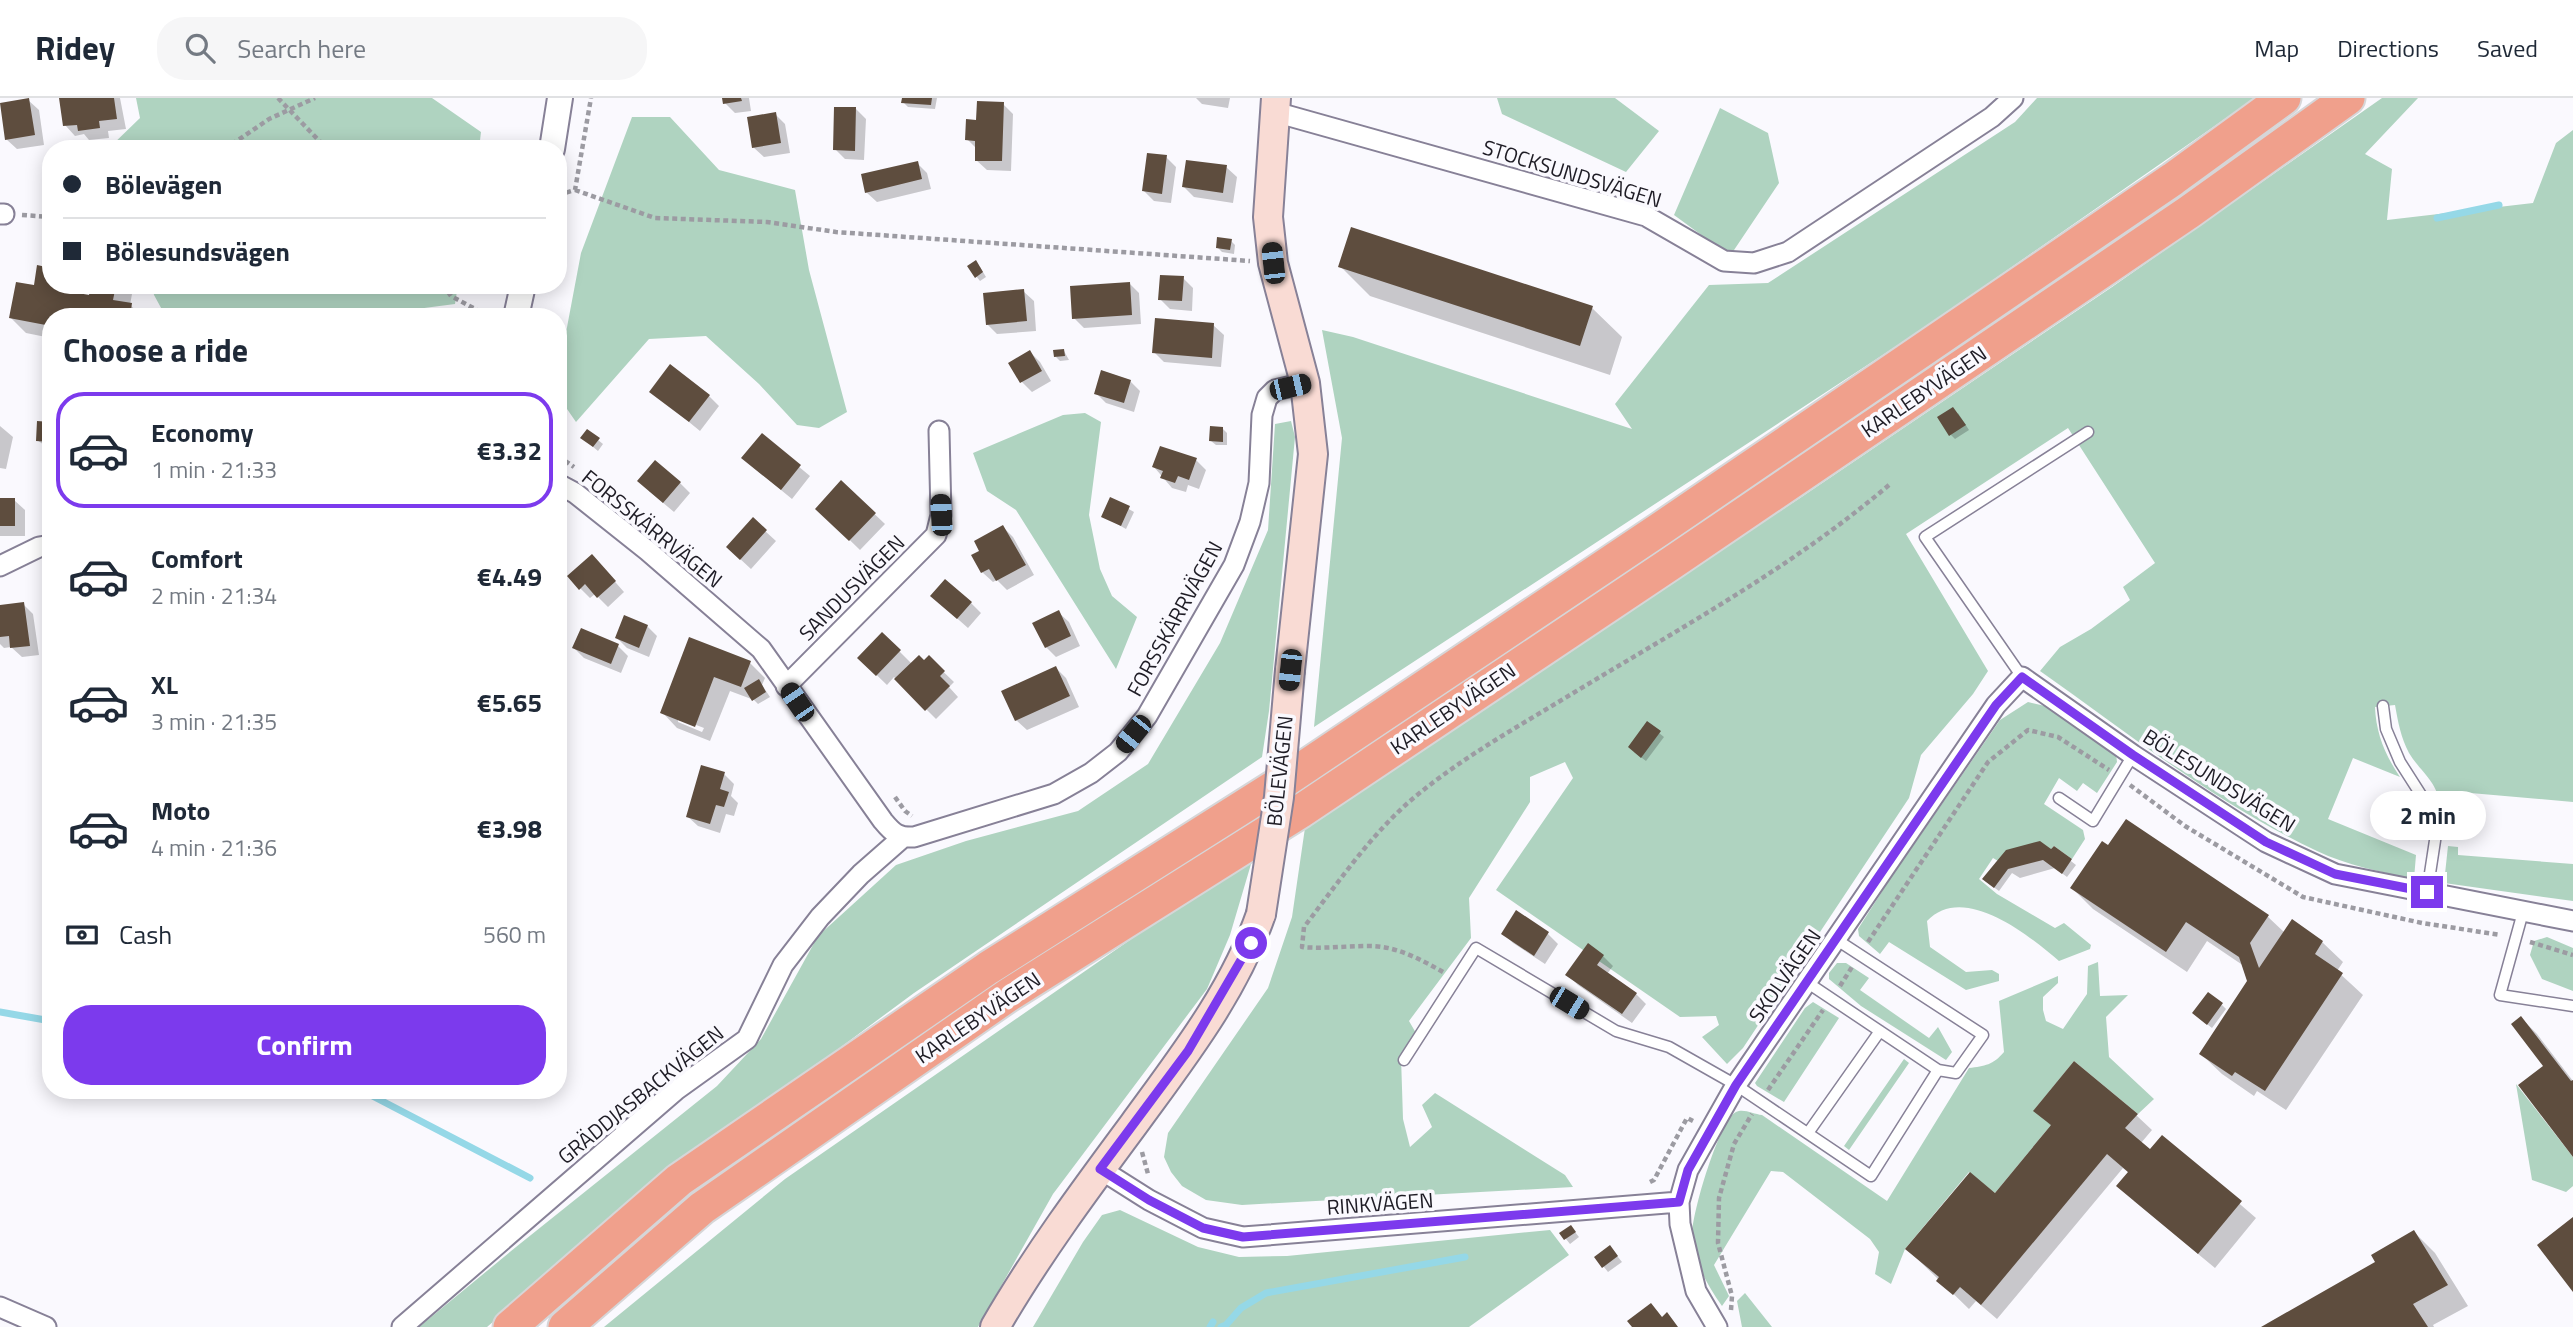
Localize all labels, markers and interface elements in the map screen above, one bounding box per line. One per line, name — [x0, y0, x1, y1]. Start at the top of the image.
search box — [157, 17, 647, 80]
text: Ridey — [35, 23, 115, 73]
icon: search — [181, 29, 219, 67]
text: Search here — [237, 29, 366, 68]
text: Map — [2254, 30, 2299, 66]
text: Directions — [2337, 30, 2439, 66]
text: Saved — [2477, 30, 2538, 66]
street label: STOCKSUNDSVÄGEN — [1479, 131, 1666, 215]
text: Bölevägen — [105, 165, 222, 204]
text: Bölesundsvägen — [105, 232, 290, 271]
car — [1261, 241, 1286, 285]
text: Choose a ride — [63, 326, 248, 374]
street label: KARLEBYVÄGEN — [1854, 337, 1993, 445]
car — [1268, 372, 1313, 402]
text: Economy — [151, 413, 253, 452]
icon: car — [67, 419, 130, 482]
text: €3.32 — [477, 431, 542, 470]
text: 1 min · 21:33 — [151, 452, 277, 487]
street label: FORSSKÄRRVÄGEN — [575, 461, 730, 595]
car — [930, 493, 953, 537]
street label: SANDUSVÄGEN — [791, 527, 912, 648]
street label: FORSSKÄRRVÄGEN — [1118, 535, 1230, 702]
text: Comfort — [151, 539, 243, 578]
icon: car — [67, 545, 130, 608]
text: €4.49 — [477, 557, 542, 596]
text: 2 min · 21:34 — [151, 578, 277, 613]
car — [1278, 648, 1303, 692]
street label: KARLEBYVÄGEN — [1383, 654, 1522, 762]
text: XL — [151, 665, 178, 704]
icon: car — [67, 671, 130, 734]
car — [777, 679, 818, 725]
text: €5.65 — [477, 683, 542, 722]
text: 3 min · 21:35 — [151, 704, 277, 739]
car — [1112, 711, 1155, 757]
street label: BÖLEVÄGEN — [1257, 714, 1301, 828]
street label: BÖLESUNDSVÄGEN — [2137, 720, 2302, 840]
callout: 2 min — [2369, 790, 2485, 840]
text: Moto — [151, 791, 210, 830]
icon: car — [67, 797, 130, 860]
text: 2 min — [2400, 798, 2456, 833]
text: €3.98 — [477, 809, 542, 848]
text: 4 min · 21:36 — [151, 830, 277, 865]
route end — [2411, 876, 2443, 908]
text: Cash — [119, 915, 172, 954]
icon: cash — [63, 916, 101, 954]
text: 560 m — [483, 917, 546, 952]
street label: SKOLVÄGEN — [1740, 922, 1828, 1029]
route start — [1235, 927, 1267, 959]
street label: KARLEBYVÄGEN — [908, 963, 1047, 1071]
car — [1546, 983, 1593, 1023]
button: Confirm — [63, 1005, 546, 1085]
street label: GRÄDDJASBACKVÄGEN — [550, 1017, 730, 1171]
street label: RINKVÄGEN — [1325, 1183, 1434, 1223]

